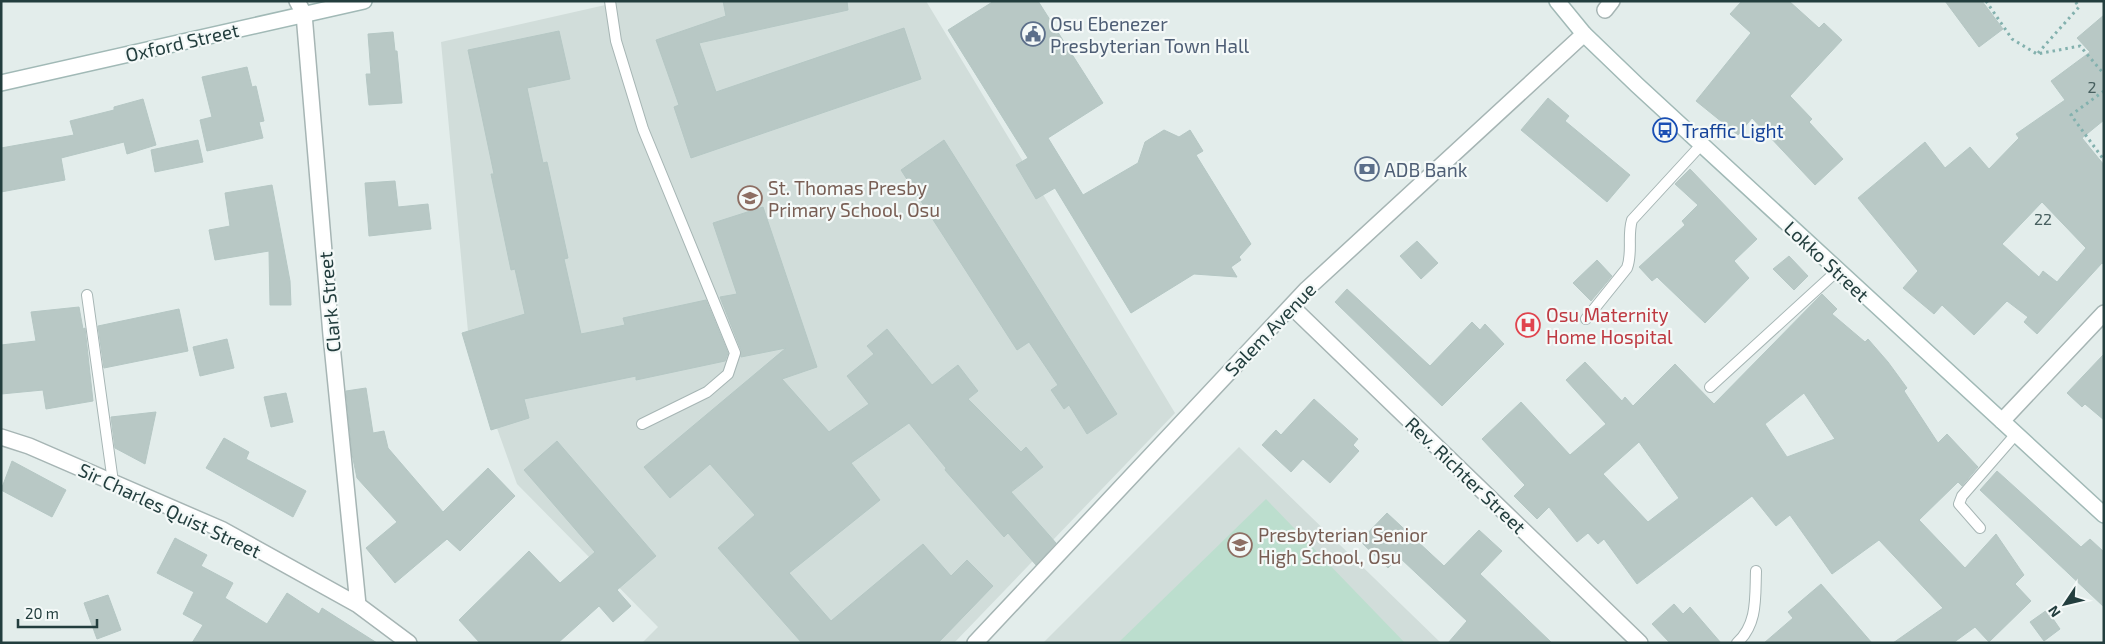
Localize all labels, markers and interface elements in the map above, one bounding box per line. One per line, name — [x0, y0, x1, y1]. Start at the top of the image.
place label: Osu Ebenezer Presbyterian Town Hall — [1050, 12, 1250, 57]
street label: Oxford Street — [123, 18, 241, 66]
public building icon: Osu Ebenezer Presbyterian Town Hall — [1020, 21, 1046, 47]
house number: 2 — [2088, 77, 2097, 96]
bus stop icon: Traffic Light — [1652, 117, 1678, 143]
place label: Traffic Light — [1682, 119, 1784, 142]
bank icon: ADB Bank — [1354, 156, 1380, 182]
place label: ADB Bank — [1384, 158, 1468, 181]
place label: St. Thomas Presby Primary School, Osu — [768, 176, 940, 221]
school or university icon: St. Thomas Presby Primary School, Osu — [737, 185, 763, 211]
house number: 22 — [2034, 209, 2052, 228]
street label: Lokko Street — [1780, 216, 1874, 306]
street label: Clark Street — [313, 251, 345, 353]
street label: Salem Avenue — [1220, 277, 1320, 381]
place label: Osu Maternity Home Hospital — [1546, 303, 1673, 348]
hospital icon: Osu Maternity Home Hospital — [1515, 312, 1541, 338]
street label: Rev. Richter Street — [1401, 412, 1531, 538]
street label: Sir Charles Quist Street — [75, 458, 265, 562]
place label: Presbyterian Senior High School, Osu — [1258, 523, 1428, 568]
school or university icon: Presbyterian Senior High School, Osu — [1227, 532, 1253, 558]
north arrow — [2040, 579, 2090, 629]
scale bar — [18, 596, 96, 628]
text: N — [2044, 603, 2064, 621]
text: 20 m — [25, 604, 59, 622]

